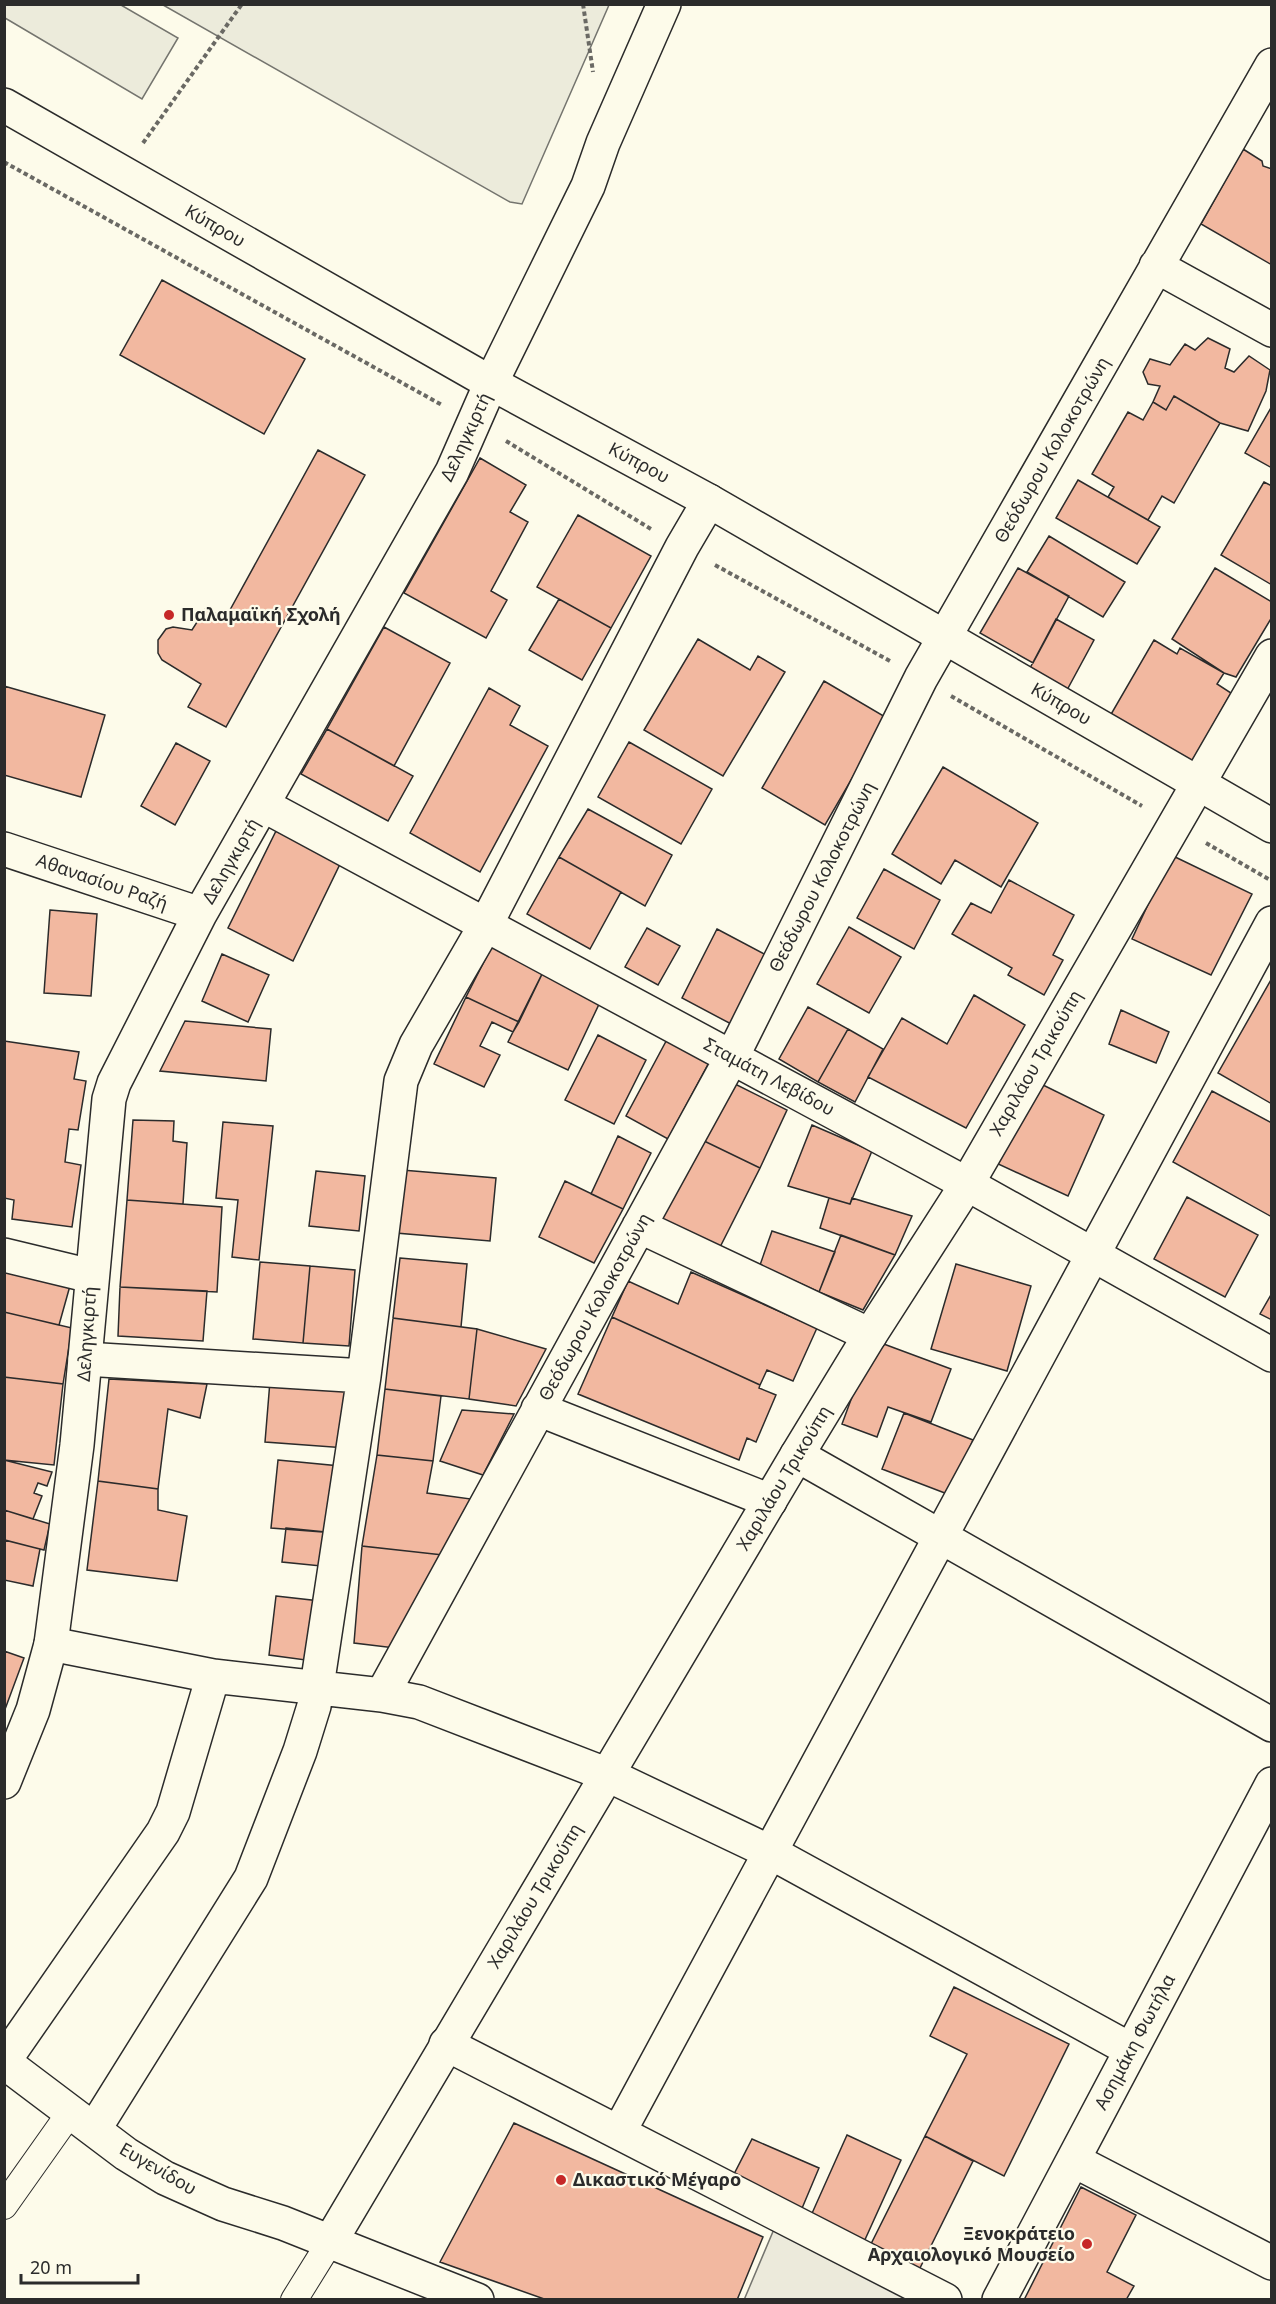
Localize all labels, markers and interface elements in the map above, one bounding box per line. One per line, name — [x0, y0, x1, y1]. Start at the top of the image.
street label: Κύπρου — [181, 198, 250, 252]
street label: Θεόδωρου Κολοκοτρώνη — [988, 352, 1114, 547]
street label: Δεληγκιρτή — [434, 388, 496, 485]
street label: Κύπρου — [605, 436, 674, 488]
place label: Παλαμαϊκή Σχολή — [181, 602, 341, 626]
marker: Παλαμαϊκή Σχολή — [162, 608, 176, 622]
street label: Κύπρου — [1027, 676, 1096, 730]
street label: Θεόδωρου Κολοκοτρώνη — [762, 777, 880, 976]
street label: Δεληγκιρτή — [196, 813, 264, 908]
street label: Αθανασίου Ραζή — [33, 847, 171, 915]
street label: Χαριλάου Τρικούπη — [984, 985, 1087, 1140]
street label: Σταμάτη Λεβίδου — [700, 1032, 839, 1121]
street label: Θεόδωρου Κολοκοτρώνη — [532, 1208, 656, 1405]
street label: Δεληγκιρτή — [71, 1285, 101, 1382]
street label: Χαριλάου Τρικούπη — [730, 1401, 836, 1554]
street label: Χαριλάου Τρικούπη — [481, 1819, 587, 1972]
street label: Ασημάκη Φωτήλα — [1088, 1969, 1180, 2114]
street label: Ευγενίδου — [116, 2136, 201, 2200]
place label: Δικαστικό Μέγαρο — [573, 2167, 741, 2191]
marker: Δικαστικό Μέγαρο — [554, 2173, 568, 2187]
place label: Ξενοκράτειο Αρχαιολογικό Μουσείο — [868, 2221, 1075, 2266]
marker: Ξενοκράτειο Αρχαιολογικό Μουσείο — [1080, 2237, 1094, 2251]
scale bar — [21, 2247, 138, 2285]
text: 20 m — [30, 2255, 72, 2279]

